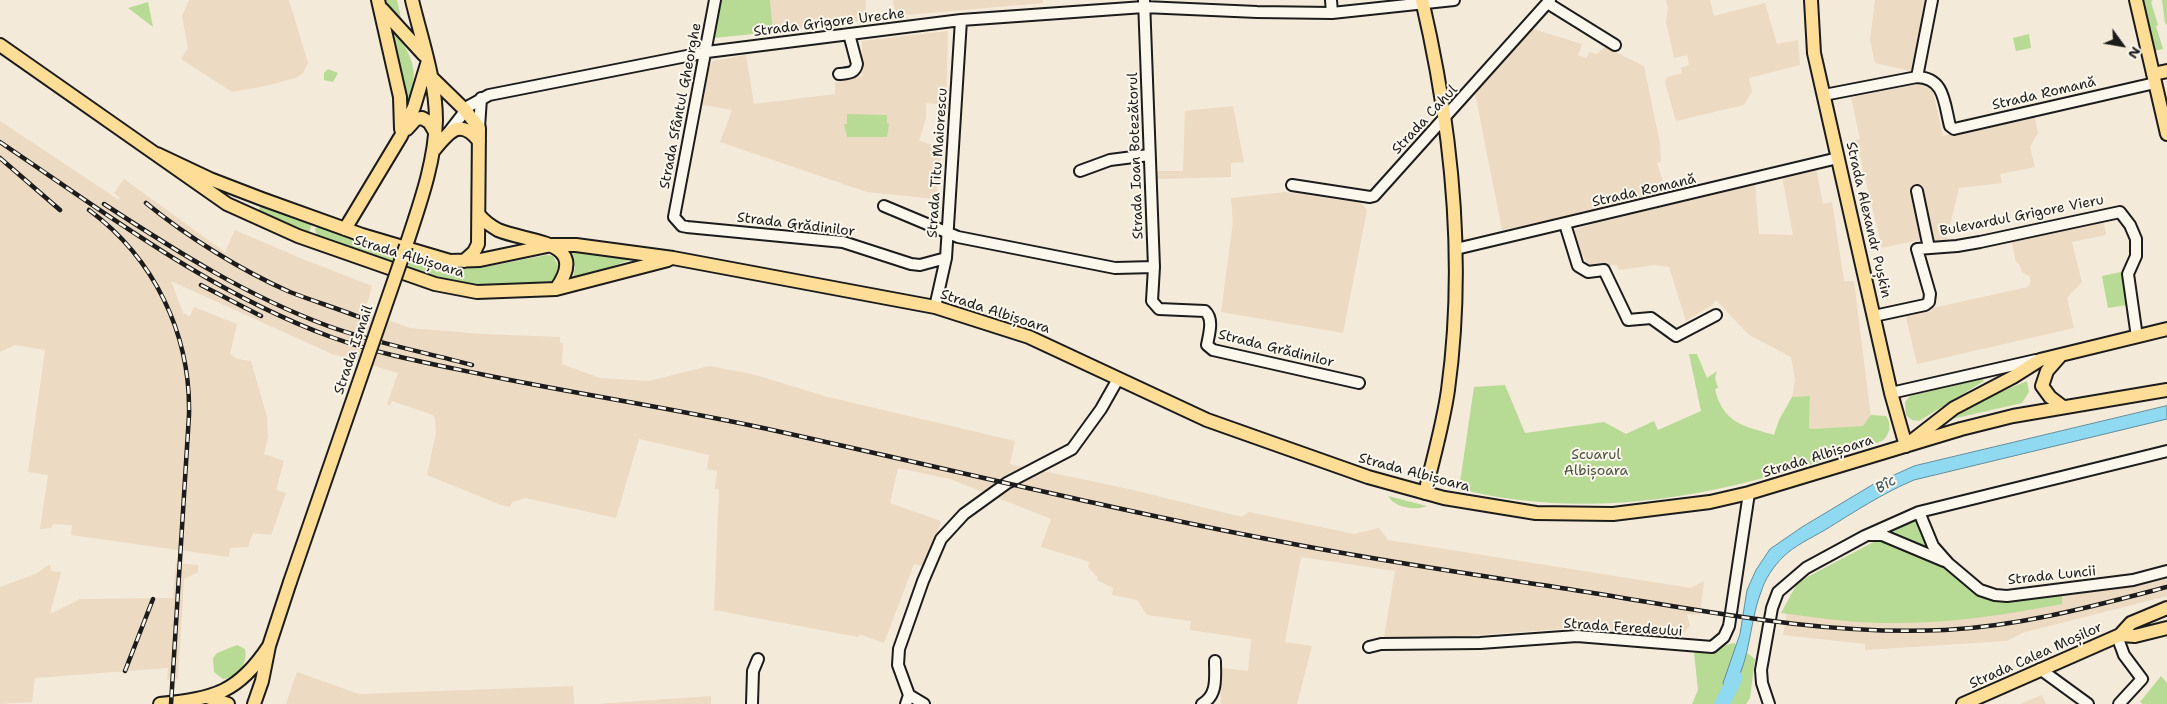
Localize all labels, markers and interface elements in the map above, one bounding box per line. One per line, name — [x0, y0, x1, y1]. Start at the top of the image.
street label: Strada Grigore Ureche — [752, 5, 906, 41]
north arrow — [2097, 20, 2147, 70]
street label: Strada Sfântul Gheorghe — [657, 22, 705, 190]
text: N — [2124, 43, 2145, 62]
street label: Strada Ioan Botezătorul — [1125, 72, 1147, 240]
street label: Strada Romană — [1990, 74, 2098, 114]
street label: Strada Cahul — [1389, 82, 1461, 158]
street label: Strada Titu Maiorescu — [924, 87, 952, 239]
street label: Strada Alexandr Pușkin — [1842, 140, 1894, 300]
street label: Strada Romană — [1590, 171, 1698, 211]
street label: Bulevardul Grigore Vieru — [1939, 192, 2105, 240]
street label: Strada Grădinilor — [736, 209, 856, 241]
street label: Strada Albișoara — [352, 232, 466, 282]
street label: Strada Albișoara — [938, 286, 1052, 338]
street label: Strada Ismail — [331, 303, 377, 397]
street label: Strada Grădinilor — [1216, 326, 1336, 372]
street label: Strada Albișoara — [1761, 432, 1875, 482]
park label: Scuarul Albișoara — [1564, 447, 1628, 480]
street label: Strada Albișoara — [1357, 450, 1471, 496]
water label: Bîc — [1872, 472, 1900, 498]
street label: Strada Luncii — [2007, 563, 2097, 589]
street label: Strada Feredeului — [1563, 615, 1683, 641]
street label: Strada Calea Moșilor — [1967, 619, 2105, 693]

